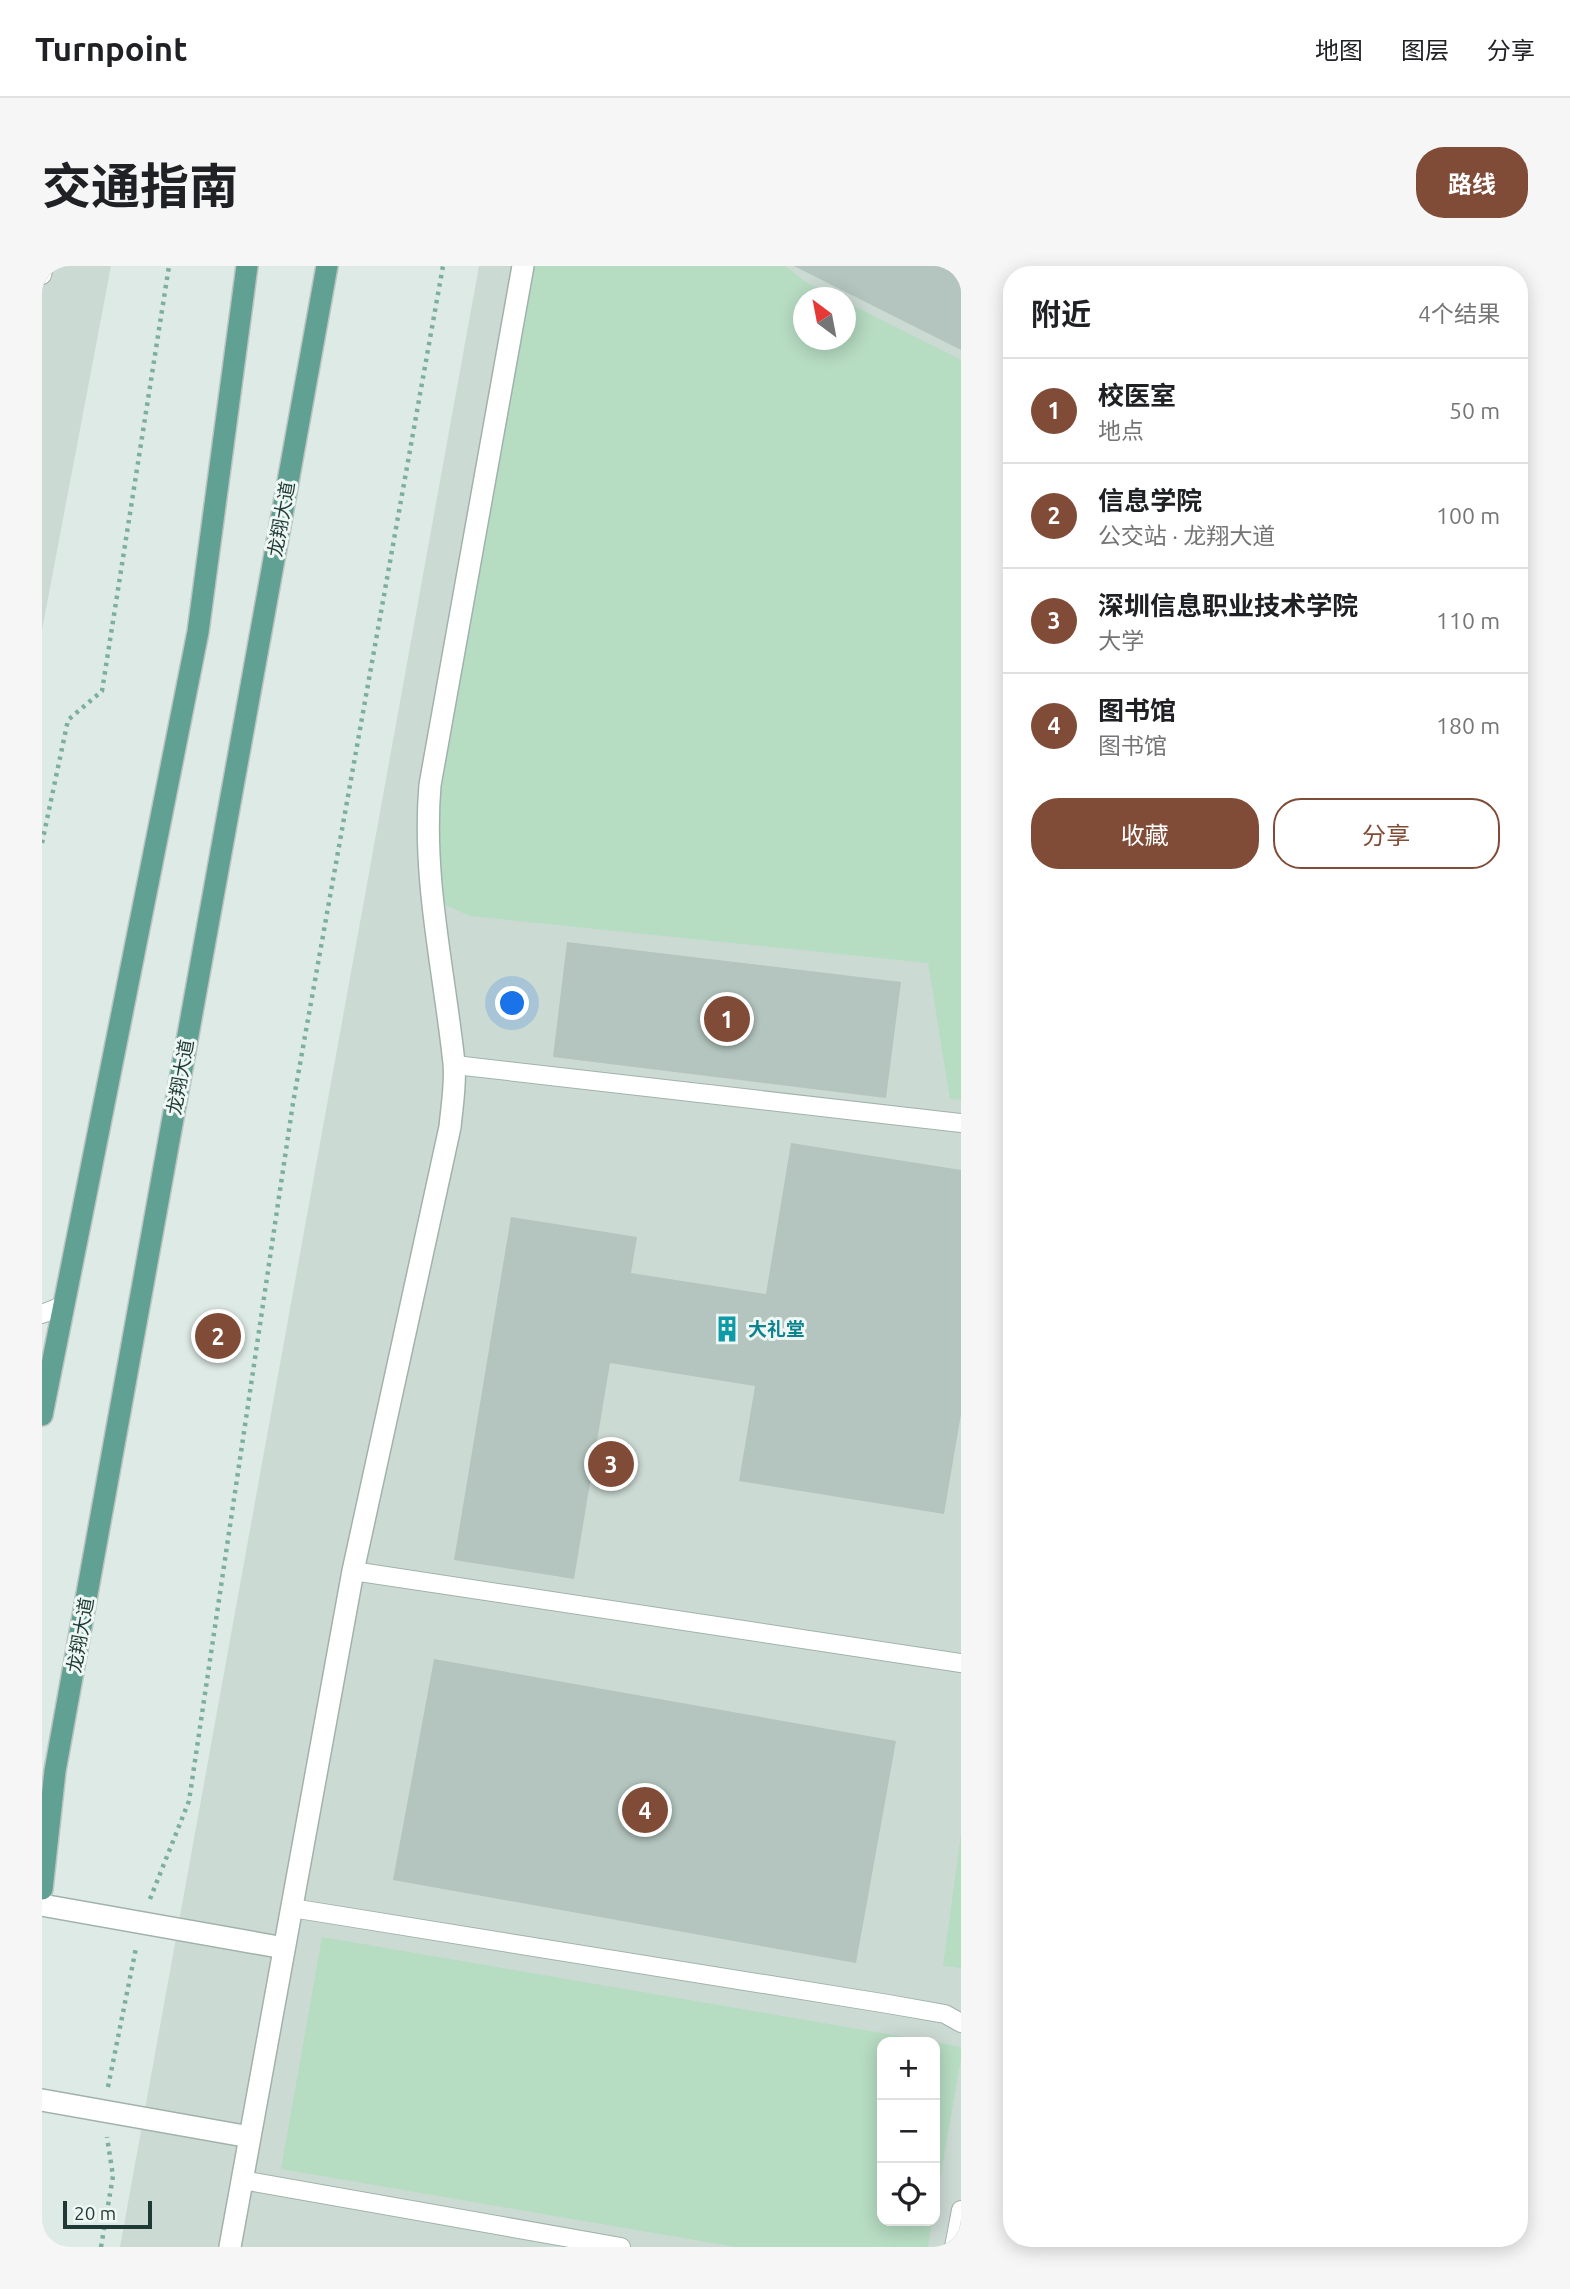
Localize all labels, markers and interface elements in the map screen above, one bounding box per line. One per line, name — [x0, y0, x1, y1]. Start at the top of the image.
text: Turnpoint — [35, 30, 187, 67]
text: 地图 — [1315, 37, 1363, 64]
text: 图层 — [1401, 37, 1449, 64]
text: 分享 — [1487, 37, 1535, 64]
button: 路线 — [1416, 147, 1528, 218]
text: 交通指南 — [42, 158, 238, 213]
north arrow — [793, 287, 856, 350]
text: 附近 — [1031, 297, 1091, 331]
text: 4个结果 — [1418, 301, 1500, 326]
text: 校医室 — [1098, 381, 1176, 410]
text: 1 — [1048, 398, 1060, 423]
text: 50 m — [1449, 398, 1500, 423]
text: 地点 — [1098, 418, 1144, 443]
street label: 龙翔大道 — [264, 480, 298, 558]
text: 信息学院 — [1098, 486, 1202, 515]
text: 2 — [1048, 503, 1060, 528]
text: 100 m — [1436, 503, 1500, 528]
text: 公交站 · 龙翔大道 — [1098, 523, 1275, 548]
text: 深圳信息职业技术学院 — [1098, 591, 1358, 620]
text: 3 — [1048, 608, 1060, 633]
text: 110 m — [1436, 608, 1500, 633]
text: 大学 — [1098, 628, 1144, 653]
text: 图书馆 — [1098, 696, 1176, 725]
text: 4 — [1048, 713, 1060, 738]
text: 180 m — [1436, 713, 1500, 738]
text: 图书馆 — [1098, 733, 1167, 758]
button: 收藏 — [1031, 798, 1259, 869]
button: 分享 — [1273, 798, 1500, 869]
your location — [495, 986, 529, 1020]
pin: 1 — [704, 993, 750, 1045]
street label: 龙翔大道 — [163, 1038, 197, 1116]
pin: 2 — [195, 1310, 241, 1362]
building icon: 大礼堂 — [712, 1314, 742, 1344]
place label: 大礼堂 — [748, 1318, 805, 1340]
pin: 3 — [588, 1438, 634, 1490]
street label: 龙翔大道 — [63, 1596, 97, 1674]
pin: 4 — [622, 1784, 668, 1836]
map controls — [877, 2037, 940, 2226]
button: + — [877, 2037, 940, 2100]
button: − — [877, 2100, 940, 2163]
button: locate — [877, 2163, 940, 2226]
scale bar — [63, 2198, 152, 2230]
text: 20 m — [74, 2202, 116, 2224]

